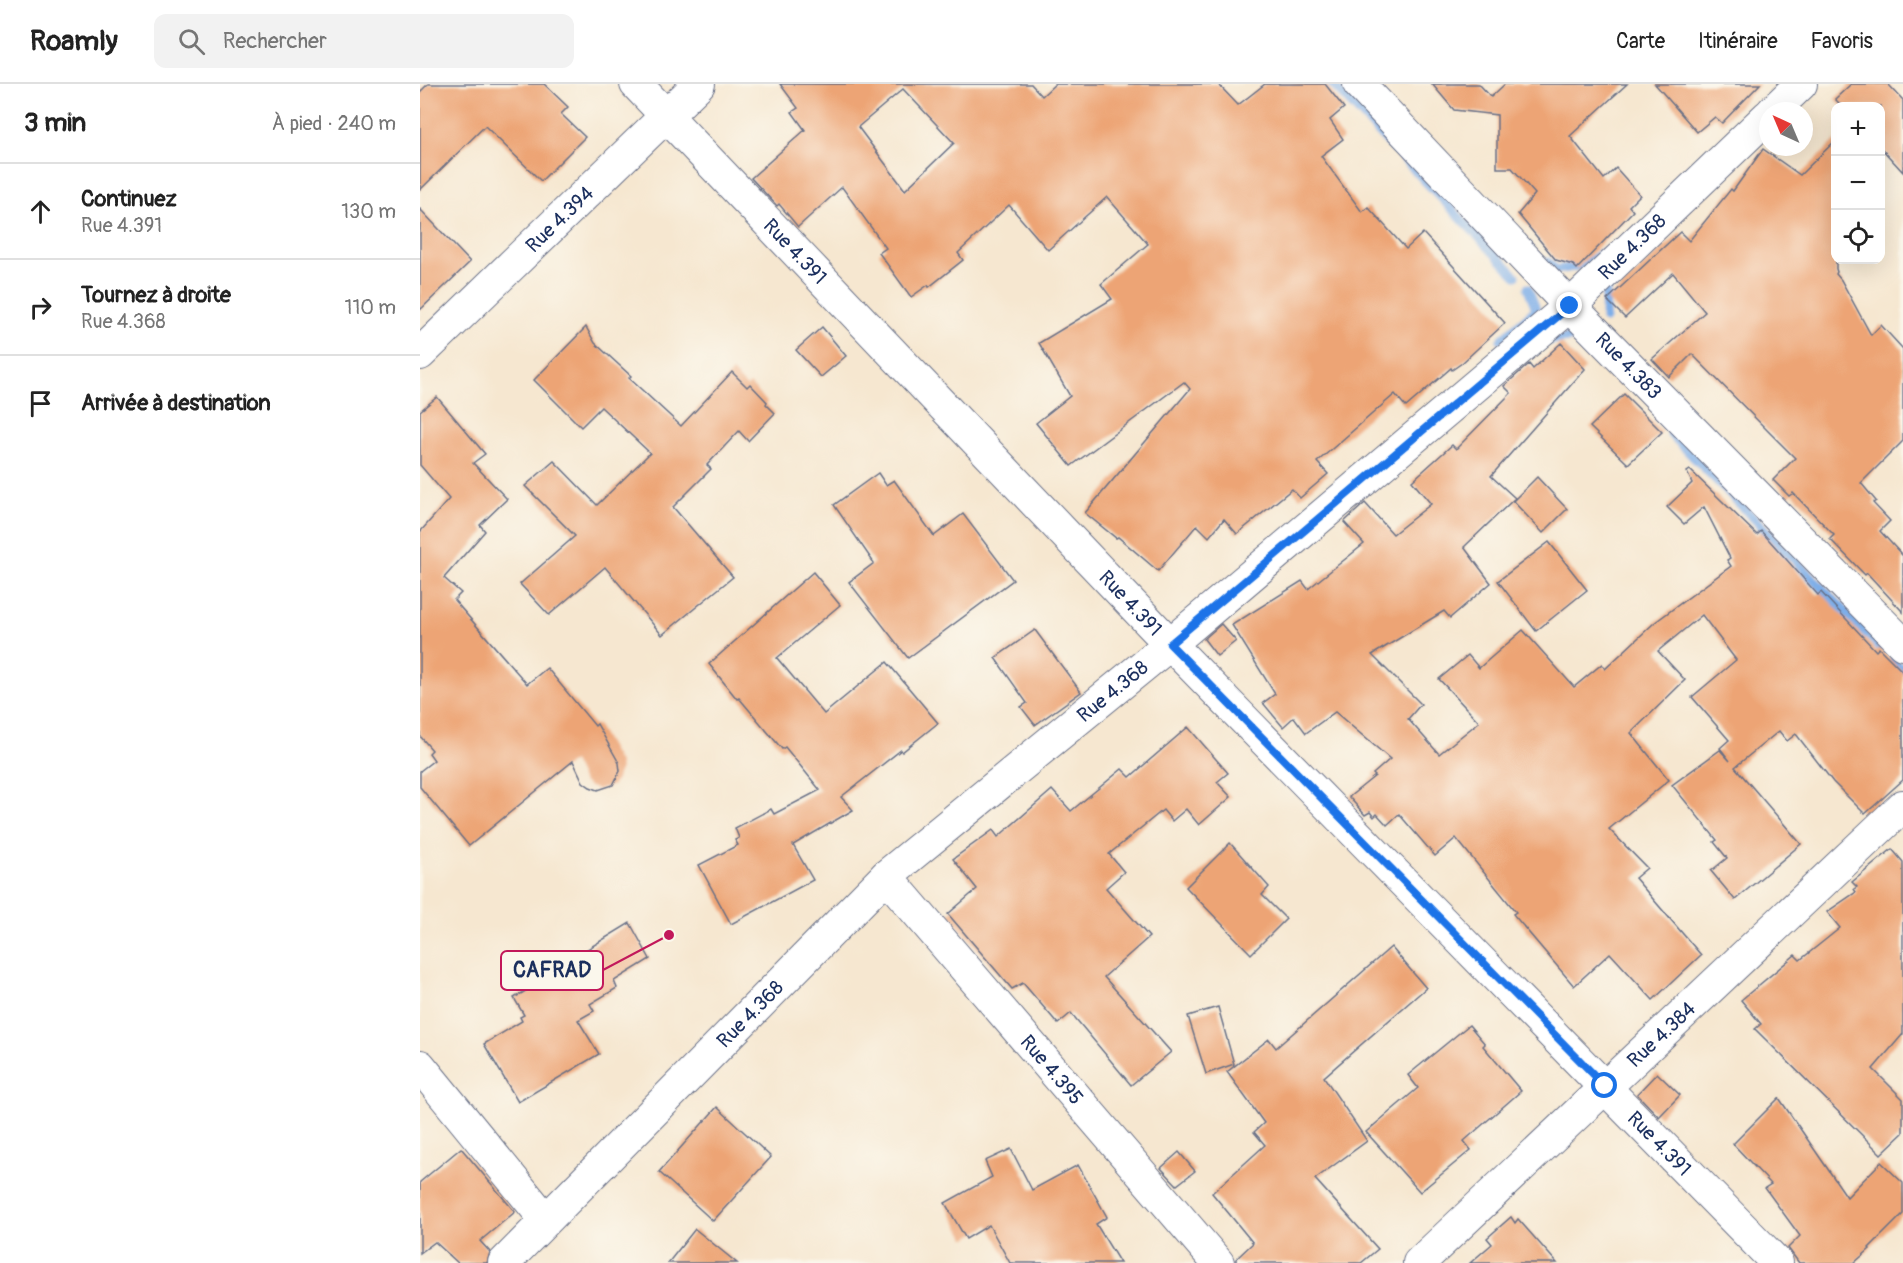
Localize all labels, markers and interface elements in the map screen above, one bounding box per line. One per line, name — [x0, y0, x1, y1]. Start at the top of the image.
search box — [154, 14, 574, 68]
text: Roamly — [30, 24, 118, 59]
icon: search — [175, 25, 208, 58]
text: Rechercher — [223, 27, 327, 55]
text: Carte — [1616, 28, 1665, 55]
text: Itinéraire — [1698, 28, 1778, 55]
text: Favoris — [1811, 28, 1873, 55]
north arrow — [1759, 102, 1813, 156]
map controls — [1831, 102, 1885, 264]
button: + — [1831, 102, 1885, 156]
text: 3 min — [24, 107, 86, 139]
text: À pied · 240 m — [272, 111, 396, 136]
button: − — [1831, 156, 1885, 210]
street label: Rue 4.394 — [521, 181, 599, 258]
text: Continuez — [81, 185, 177, 213]
icon: ahead — [24, 195, 57, 228]
text: 130 m — [341, 199, 396, 224]
street label: Rue 4.368 — [1593, 209, 1672, 285]
button: locate — [1831, 210, 1885, 264]
text: Rue 4.391 — [81, 213, 162, 238]
street label: Rue 4.391 — [758, 214, 832, 290]
text: Tournez à droite — [81, 281, 231, 309]
icon: right — [24, 291, 57, 324]
route end — [1556, 292, 1582, 318]
text: 110 m — [345, 295, 396, 320]
text: Rue 4.368 — [81, 309, 166, 334]
street label: Rue 4.383 — [1590, 327, 1667, 405]
icon: arrive — [24, 387, 57, 420]
text: Arrivée à destination — [81, 389, 271, 417]
street label: Rue 4.391 — [1093, 565, 1168, 641]
street label: Rue 4.368 — [1072, 655, 1153, 728]
callout: CAFRAD — [501, 951, 603, 990]
text: CAFRAD — [513, 957, 591, 984]
street label: Rue 4.368 — [712, 975, 789, 1053]
street label: Rue 4.384 — [1622, 996, 1701, 1073]
street label: Rue 4.395 — [1015, 1030, 1089, 1110]
route start — [1591, 1072, 1617, 1098]
street label: Rue 4.391 — [1622, 1106, 1697, 1181]

